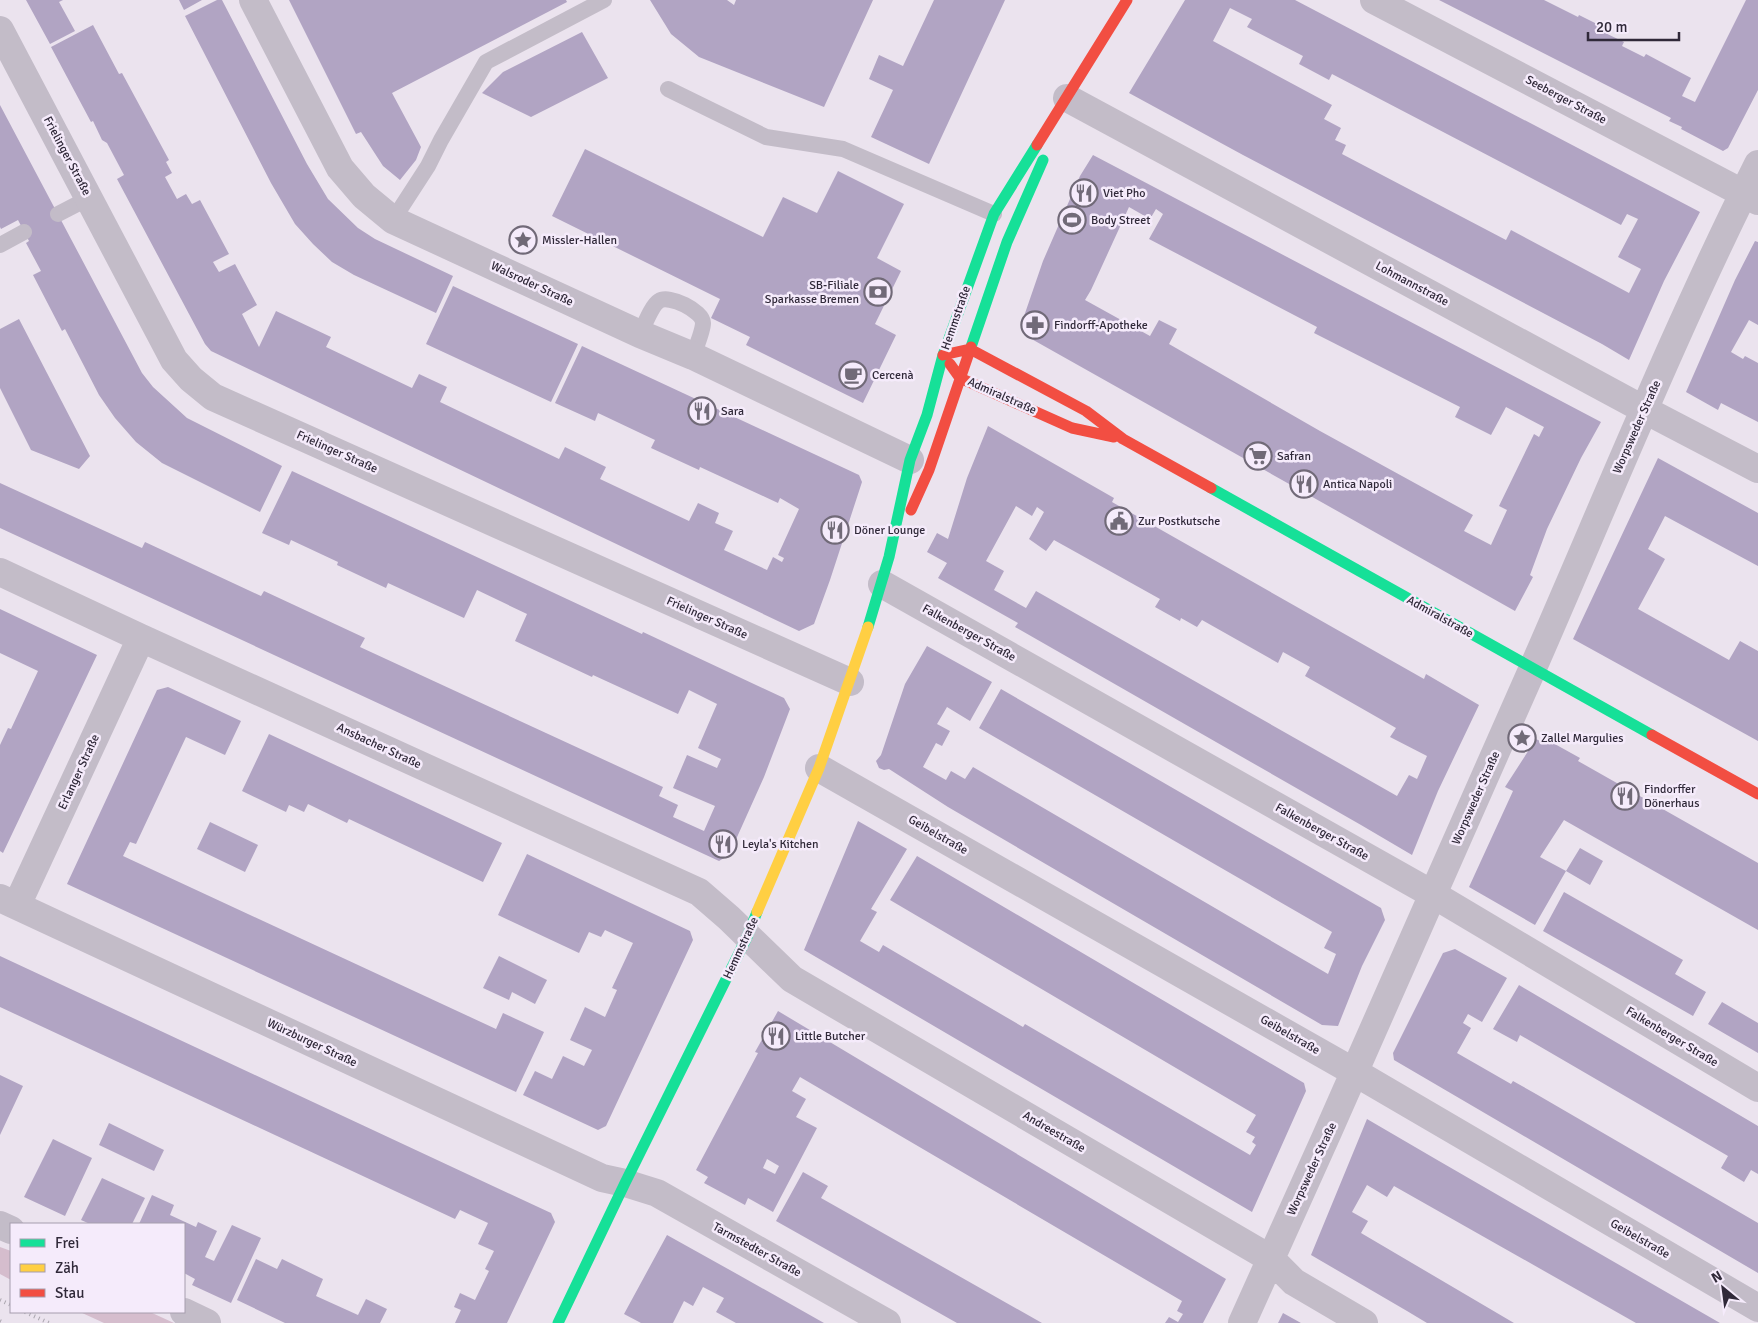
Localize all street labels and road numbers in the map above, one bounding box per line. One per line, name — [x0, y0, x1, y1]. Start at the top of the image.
street label: Seeberger Straße — [1523, 72, 1609, 128]
street label: Frielinger Straße — [40, 114, 94, 198]
street label: Walsroder Straße — [488, 258, 576, 310]
street label: Lohmannstraße — [1373, 258, 1451, 310]
street label: Hemmstraße — [938, 284, 974, 352]
street label: Admiralstraße — [965, 374, 1039, 418]
street label: Worpsweder Straße — [1610, 378, 1664, 476]
street label: Frielinger Straße — [294, 427, 380, 477]
street label: Frielinger Straße — [664, 593, 750, 643]
street label: Admiralstraße — [1404, 593, 1476, 641]
street label: Falkenberger Straße — [920, 601, 1018, 665]
street label: Ansbacher Straße — [334, 720, 424, 772]
street label: Erlanger Straße — [55, 732, 103, 812]
street label: Worpsweder Straße — [1449, 749, 1503, 847]
street label: Falkenberger Straße — [1273, 800, 1371, 864]
street label: Geibelstraße — [906, 812, 970, 858]
street label: Hemmstraße — [720, 915, 762, 981]
street label: Falkenberger Straße — [1623, 1004, 1721, 1070]
street label: Geibelstraße — [1258, 1012, 1322, 1058]
street label: Würzburger Straße — [265, 1016, 359, 1070]
street label: Andreestraße — [1020, 1108, 1088, 1156]
street label: Worpsweder Straße — [1284, 1120, 1340, 1218]
street label: Geibelstraße — [1608, 1216, 1672, 1262]
street label: Tarmstedter Straße — [710, 1219, 804, 1281]

